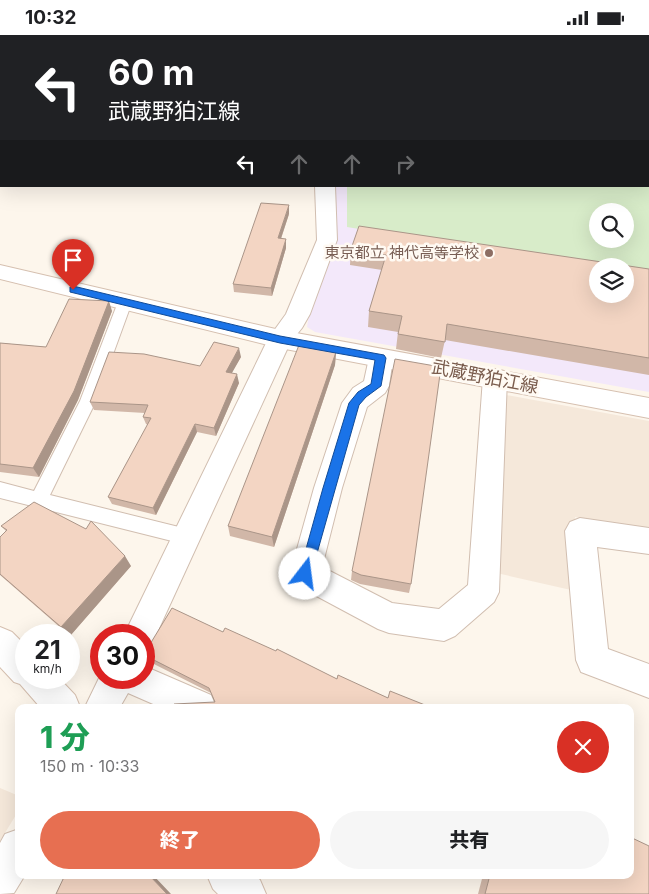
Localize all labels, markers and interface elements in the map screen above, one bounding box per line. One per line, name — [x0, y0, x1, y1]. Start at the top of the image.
text: 10:32 — [25, 6, 77, 29]
text: 60 m — [108, 51, 195, 93]
icon: left — [25, 55, 90, 120]
text: 武蔵野狛江線 — [108, 98, 240, 124]
icon: left — [232, 150, 260, 178]
icon: ahead — [285, 150, 313, 178]
icon: ahead — [338, 150, 366, 178]
icon: right — [391, 150, 419, 178]
map controls — [589, 203, 634, 303]
button: search — [589, 203, 634, 248]
pin — [52, 239, 94, 290]
place label: 東京都立 神代高等学校 — [325, 243, 479, 262]
icon: arrive — [59, 246, 87, 274]
marker: 東京都立 神代高等学校 — [483, 247, 495, 259]
button: layers — [589, 258, 634, 303]
street label: 武蔵野狛江線 — [430, 356, 540, 397]
position arrow — [278, 547, 330, 599]
speed limit sign: 30 — [90, 624, 155, 689]
text: 21 — [34, 635, 61, 665]
text: km/h — [33, 661, 62, 676]
text: 1 分 — [40, 719, 90, 755]
button: close — [557, 721, 609, 773]
text: 150 m · 10:33 — [40, 756, 139, 776]
button: 終了 — [40, 811, 320, 869]
button: 共有 — [330, 811, 609, 869]

